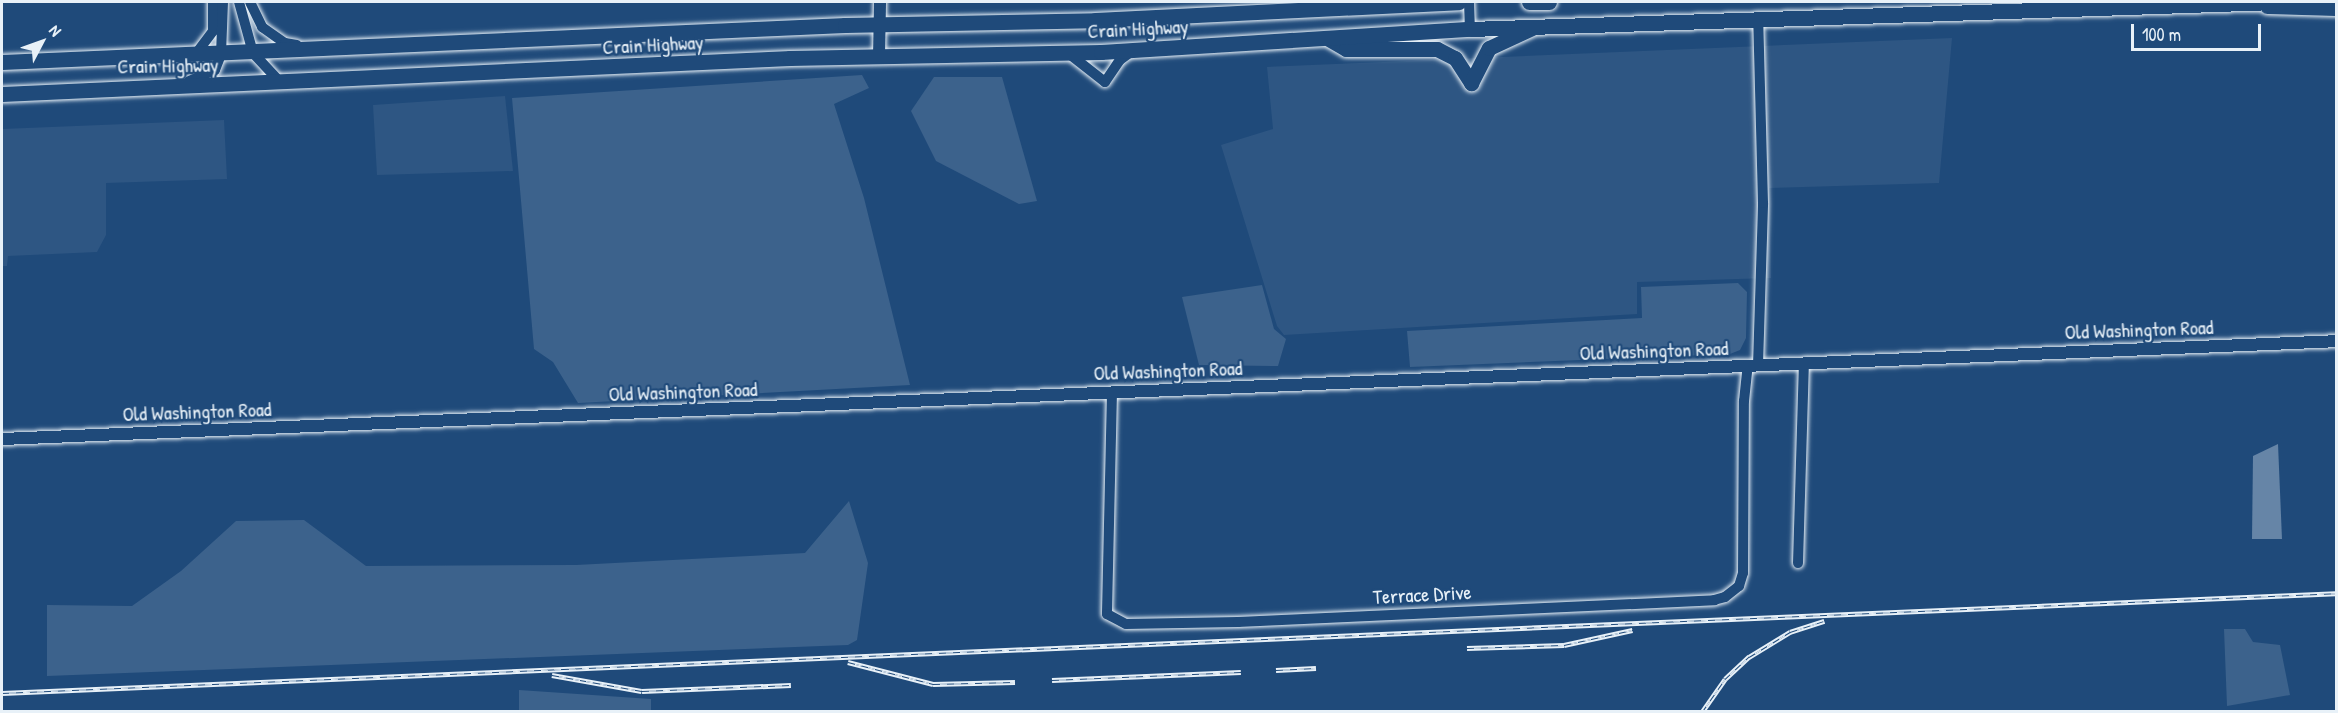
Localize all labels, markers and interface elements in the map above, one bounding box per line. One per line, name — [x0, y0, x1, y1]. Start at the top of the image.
north arrow — [12, 12, 72, 72]
scale bar — [2134, 12, 2264, 50]
street label: Crain Highway — [1087, 13, 1189, 43]
text: N — [44, 20, 67, 41]
text: 100 m — [2142, 22, 2181, 47]
street label: Crain Highway — [602, 29, 704, 59]
street label: Crain Highway — [117, 52, 219, 78]
street label: Old Washington Road — [2064, 314, 2214, 344]
street label: Old Washington Road — [1579, 335, 1729, 365]
street label: Old Washington Road — [1093, 355, 1243, 385]
street label: Old Washington Road — [608, 376, 758, 406]
street label: Old Washington Road — [122, 396, 272, 426]
street label: Terrace Drive — [1372, 579, 1472, 609]

